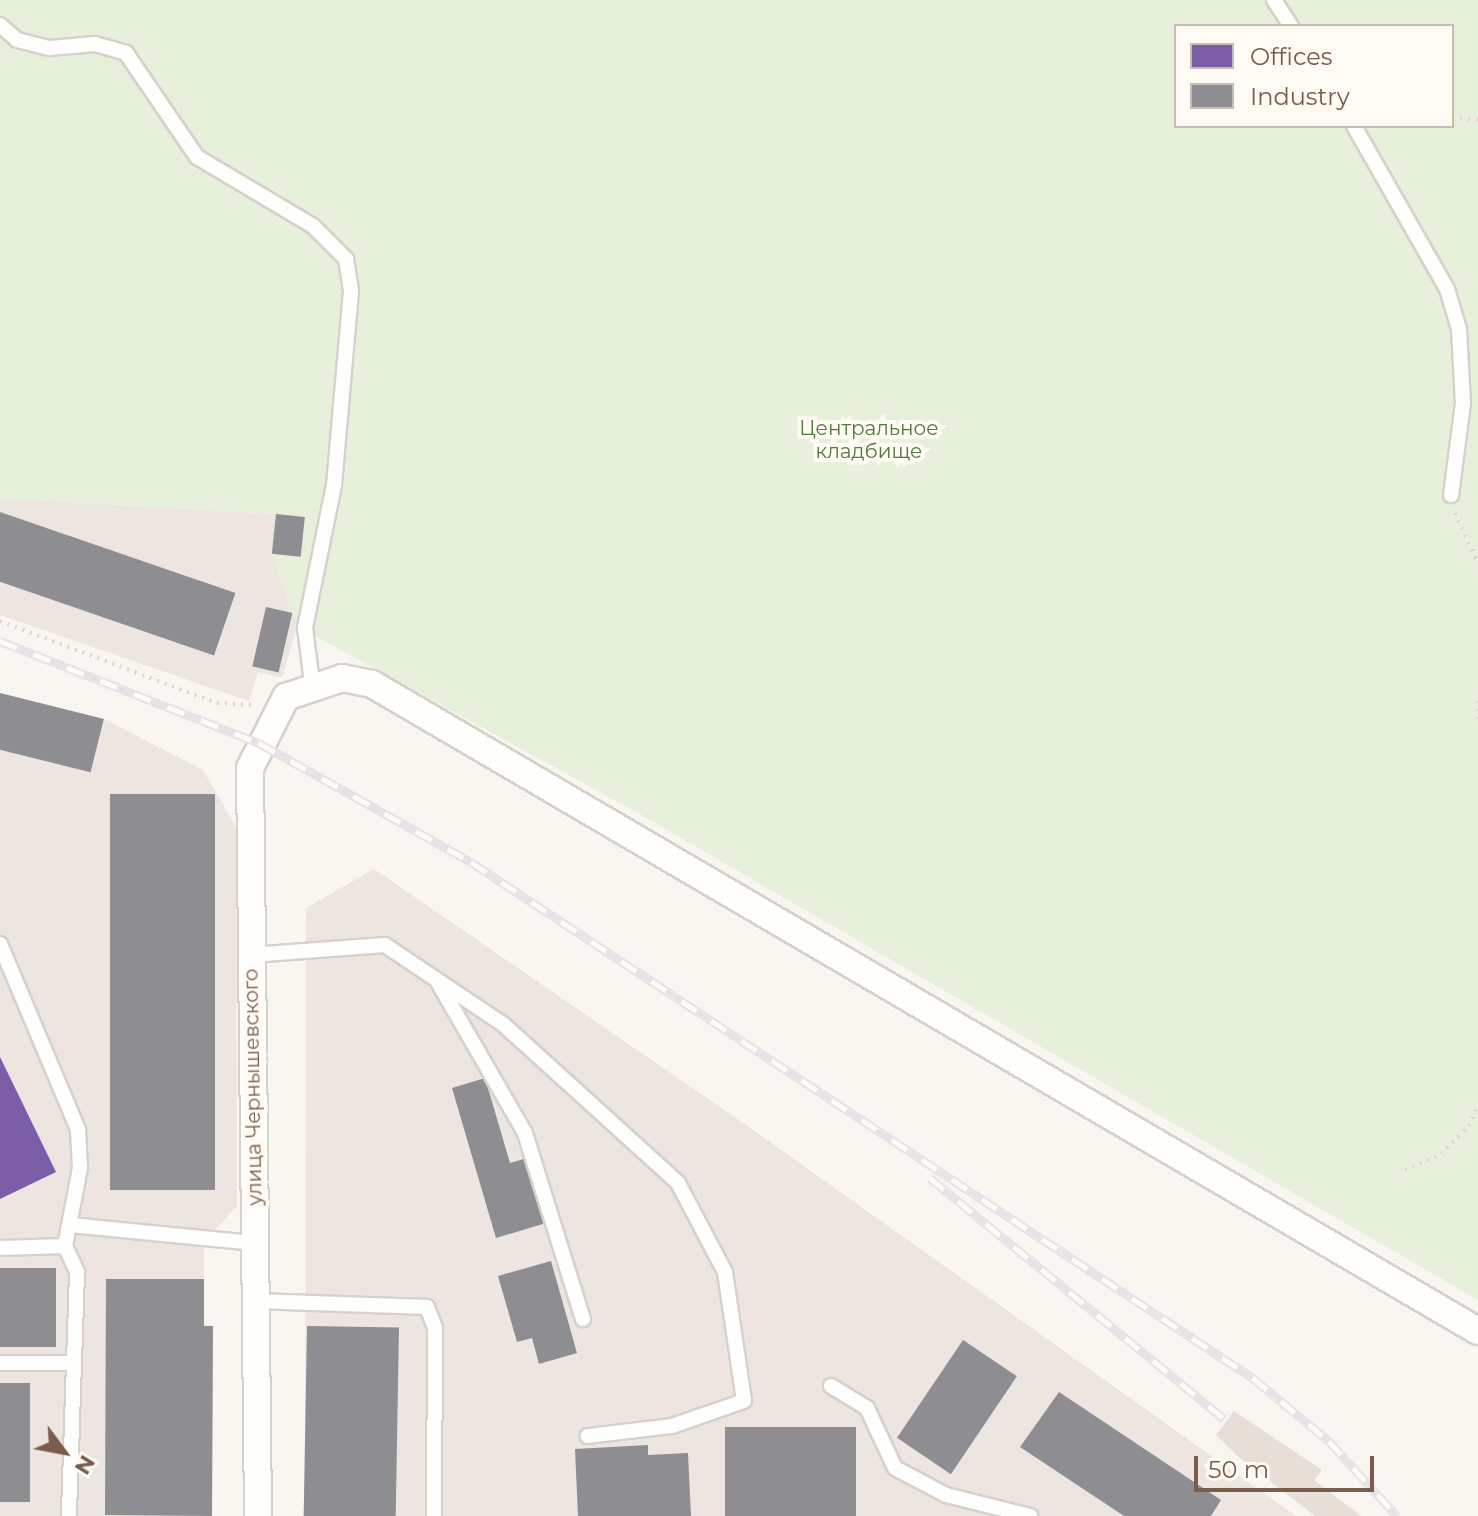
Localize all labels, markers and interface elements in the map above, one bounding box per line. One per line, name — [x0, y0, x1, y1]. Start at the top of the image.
legend — [1174, 24, 1454, 128]
text: Offices — [1250, 42, 1332, 71]
text: Industry — [1250, 82, 1350, 111]
park label: Центральное кладбище — [799, 416, 939, 463]
street label: улица Чернышевского — [239, 968, 267, 1206]
north arrow — [24, 1412, 104, 1492]
scale bar — [1198, 1440, 1378, 1490]
text: N — [69, 1450, 101, 1480]
text: 50 m — [1208, 1455, 1269, 1484]

